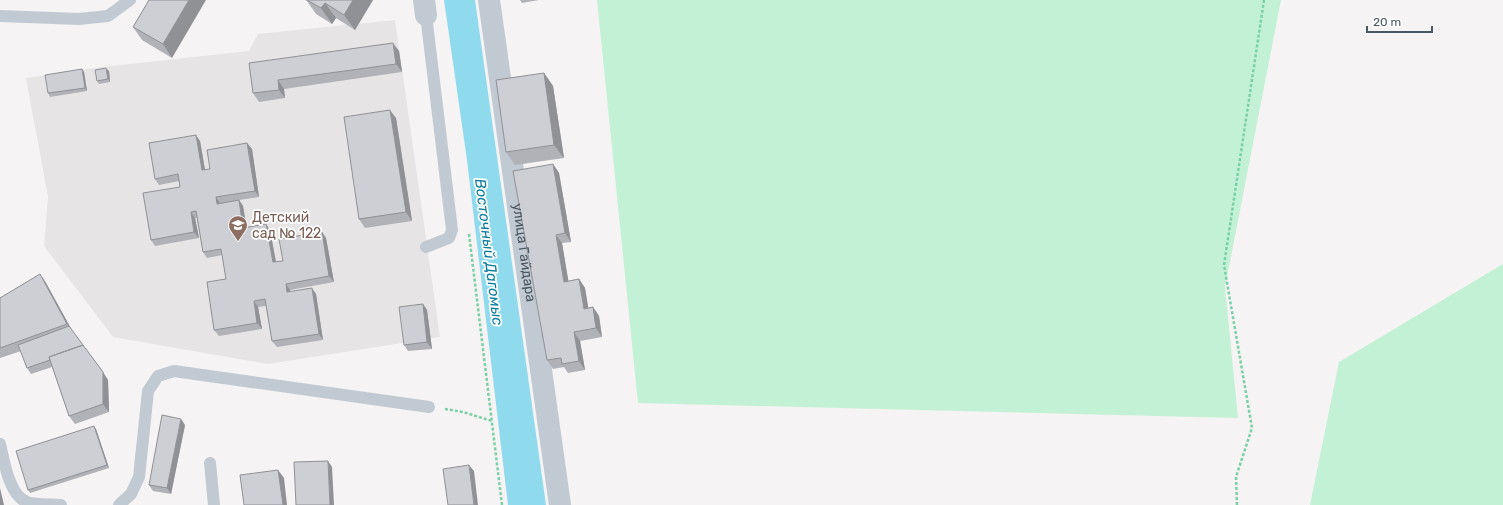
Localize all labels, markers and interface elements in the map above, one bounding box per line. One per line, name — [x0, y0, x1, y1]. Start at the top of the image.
scale bar — [1367, 8, 1432, 34]
text: 20 m — [1373, 15, 1401, 29]
water label: Восточный Дагомыс — [471, 178, 507, 326]
street label: улица Гайдара — [509, 202, 540, 303]
place label: Детский сад № 122 — [252, 209, 321, 242]
school or university icon: Детский сад № 122 — [227, 214, 249, 242]

